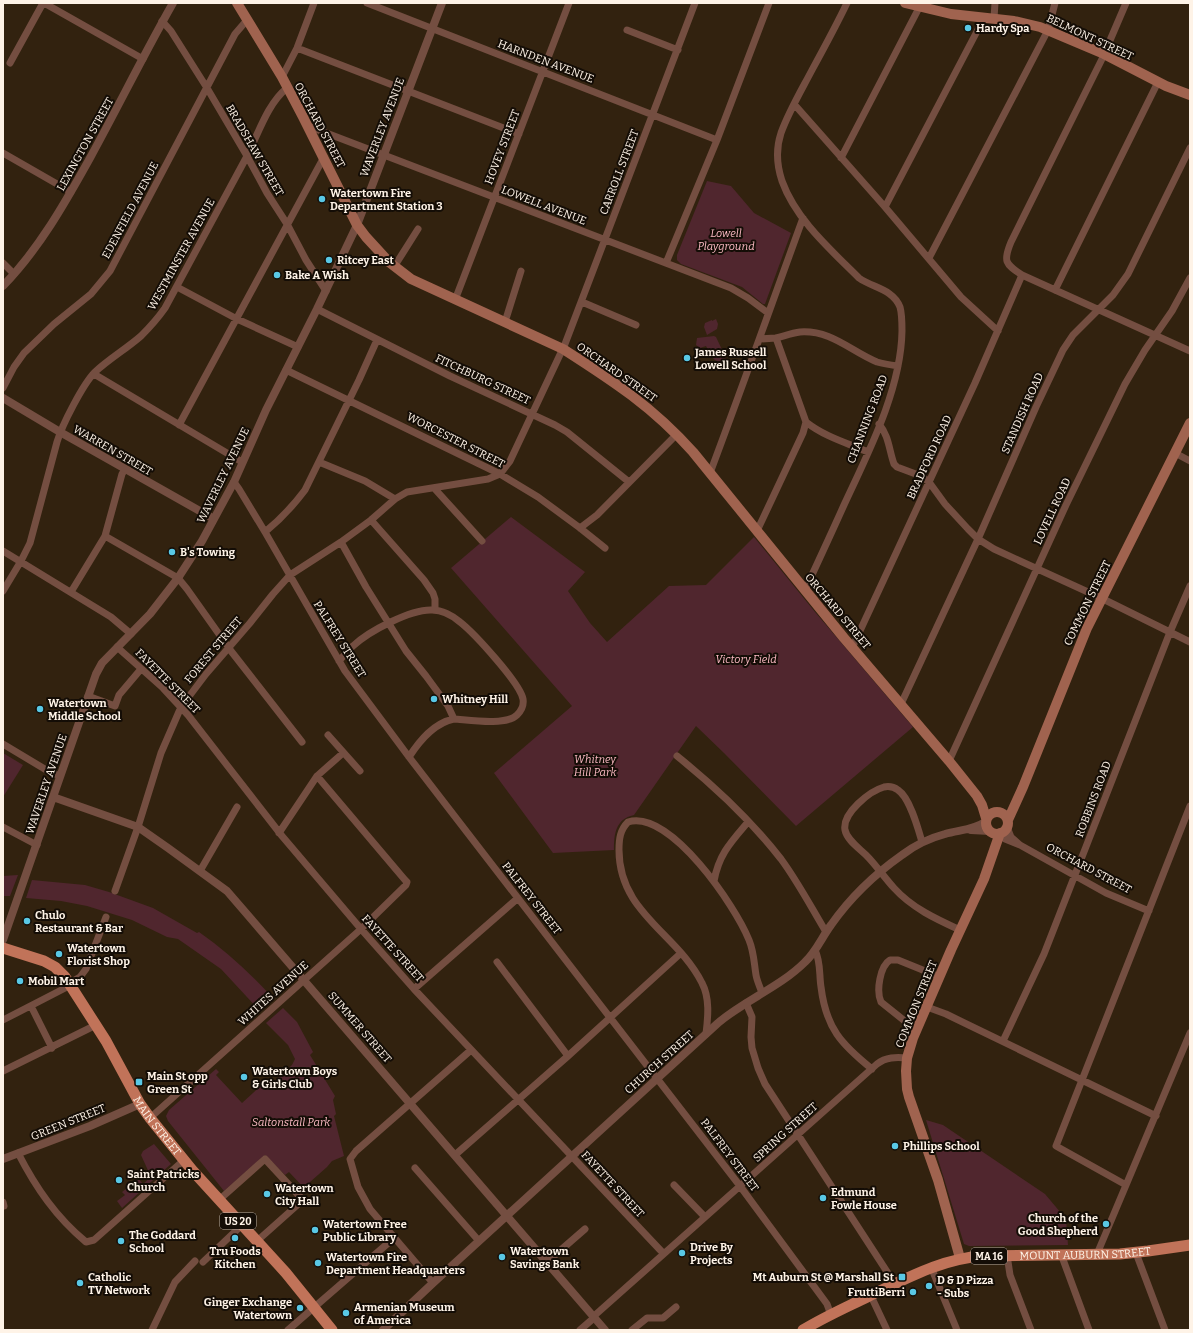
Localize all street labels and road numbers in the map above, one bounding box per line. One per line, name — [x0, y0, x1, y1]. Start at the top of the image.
street label: BELMONT STREET — [1044, 12, 1136, 63]
street label: HARNDEN AVENUE — [496, 37, 596, 86]
street label: WAVERLEY AVENUE — [358, 76, 407, 179]
street label: ORCHARD STREET — [292, 80, 348, 171]
street label: LEXINGTON STREET — [54, 95, 117, 193]
street label: BRADSHAW STREET — [223, 102, 286, 199]
street label: HOVEY STREET — [482, 107, 523, 186]
street label: CARROLL STREET — [597, 127, 642, 217]
street label: EDENFIELD AVENUE — [99, 160, 162, 261]
street label: LOWELL AVENUE — [499, 183, 588, 228]
street label: WESTMINSTER AVENUE — [145, 196, 218, 312]
street label: ORCHARD STREET — [574, 340, 660, 405]
street label: FITCHBURG STREET — [433, 352, 533, 407]
street label: STANDISH ROAD — [999, 371, 1046, 456]
street label: CHANNING ROAD — [845, 373, 890, 465]
street label: WORCESTER STREET — [405, 410, 507, 471]
street label: BRADFORD ROAD — [904, 413, 955, 501]
street label: WARREN STREET — [71, 422, 155, 479]
street label: WAVERLEY AVENUE — [195, 425, 252, 525]
street label: LOVELL ROAD — [1031, 476, 1074, 547]
street label: COMMON STREET — [1061, 558, 1114, 648]
street label: ORCHARD STREET — [802, 571, 873, 652]
street label: PALFREY STREET — [311, 599, 369, 680]
street label: FOREST STREET — [182, 614, 245, 686]
street label: FAYETTE STREET — [133, 646, 203, 717]
street label: WAVERLEY AVENUE — [23, 732, 70, 836]
street label: ROBBINS ROAD — [1073, 759, 1114, 839]
street label: ORCHARD STREET — [1044, 840, 1134, 897]
street label: PALFREY STREET — [499, 860, 564, 937]
street label: FAYETTE STREET — [359, 912, 427, 985]
street label: WHITES AVENUE — [236, 958, 311, 1028]
street label: COMMON STREET — [893, 958, 940, 1050]
street label: SUMMER STREET — [325, 989, 394, 1066]
street label: CHURCH STREET — [622, 1028, 697, 1097]
street label: MAIN STREET — [130, 1094, 184, 1159]
street label: SPRING STREET — [750, 1100, 821, 1165]
street label: GREEN STREET — [29, 1101, 108, 1143]
street label: PALFREY STREET — [698, 1116, 762, 1195]
street label: FAYETTE STREET — [578, 1148, 647, 1221]
road number: US 20 — [220, 1213, 256, 1229]
street label: MOUNT AUBURN STREET — [1019, 1245, 1152, 1262]
road number: MA 16 — [971, 1248, 1007, 1264]

